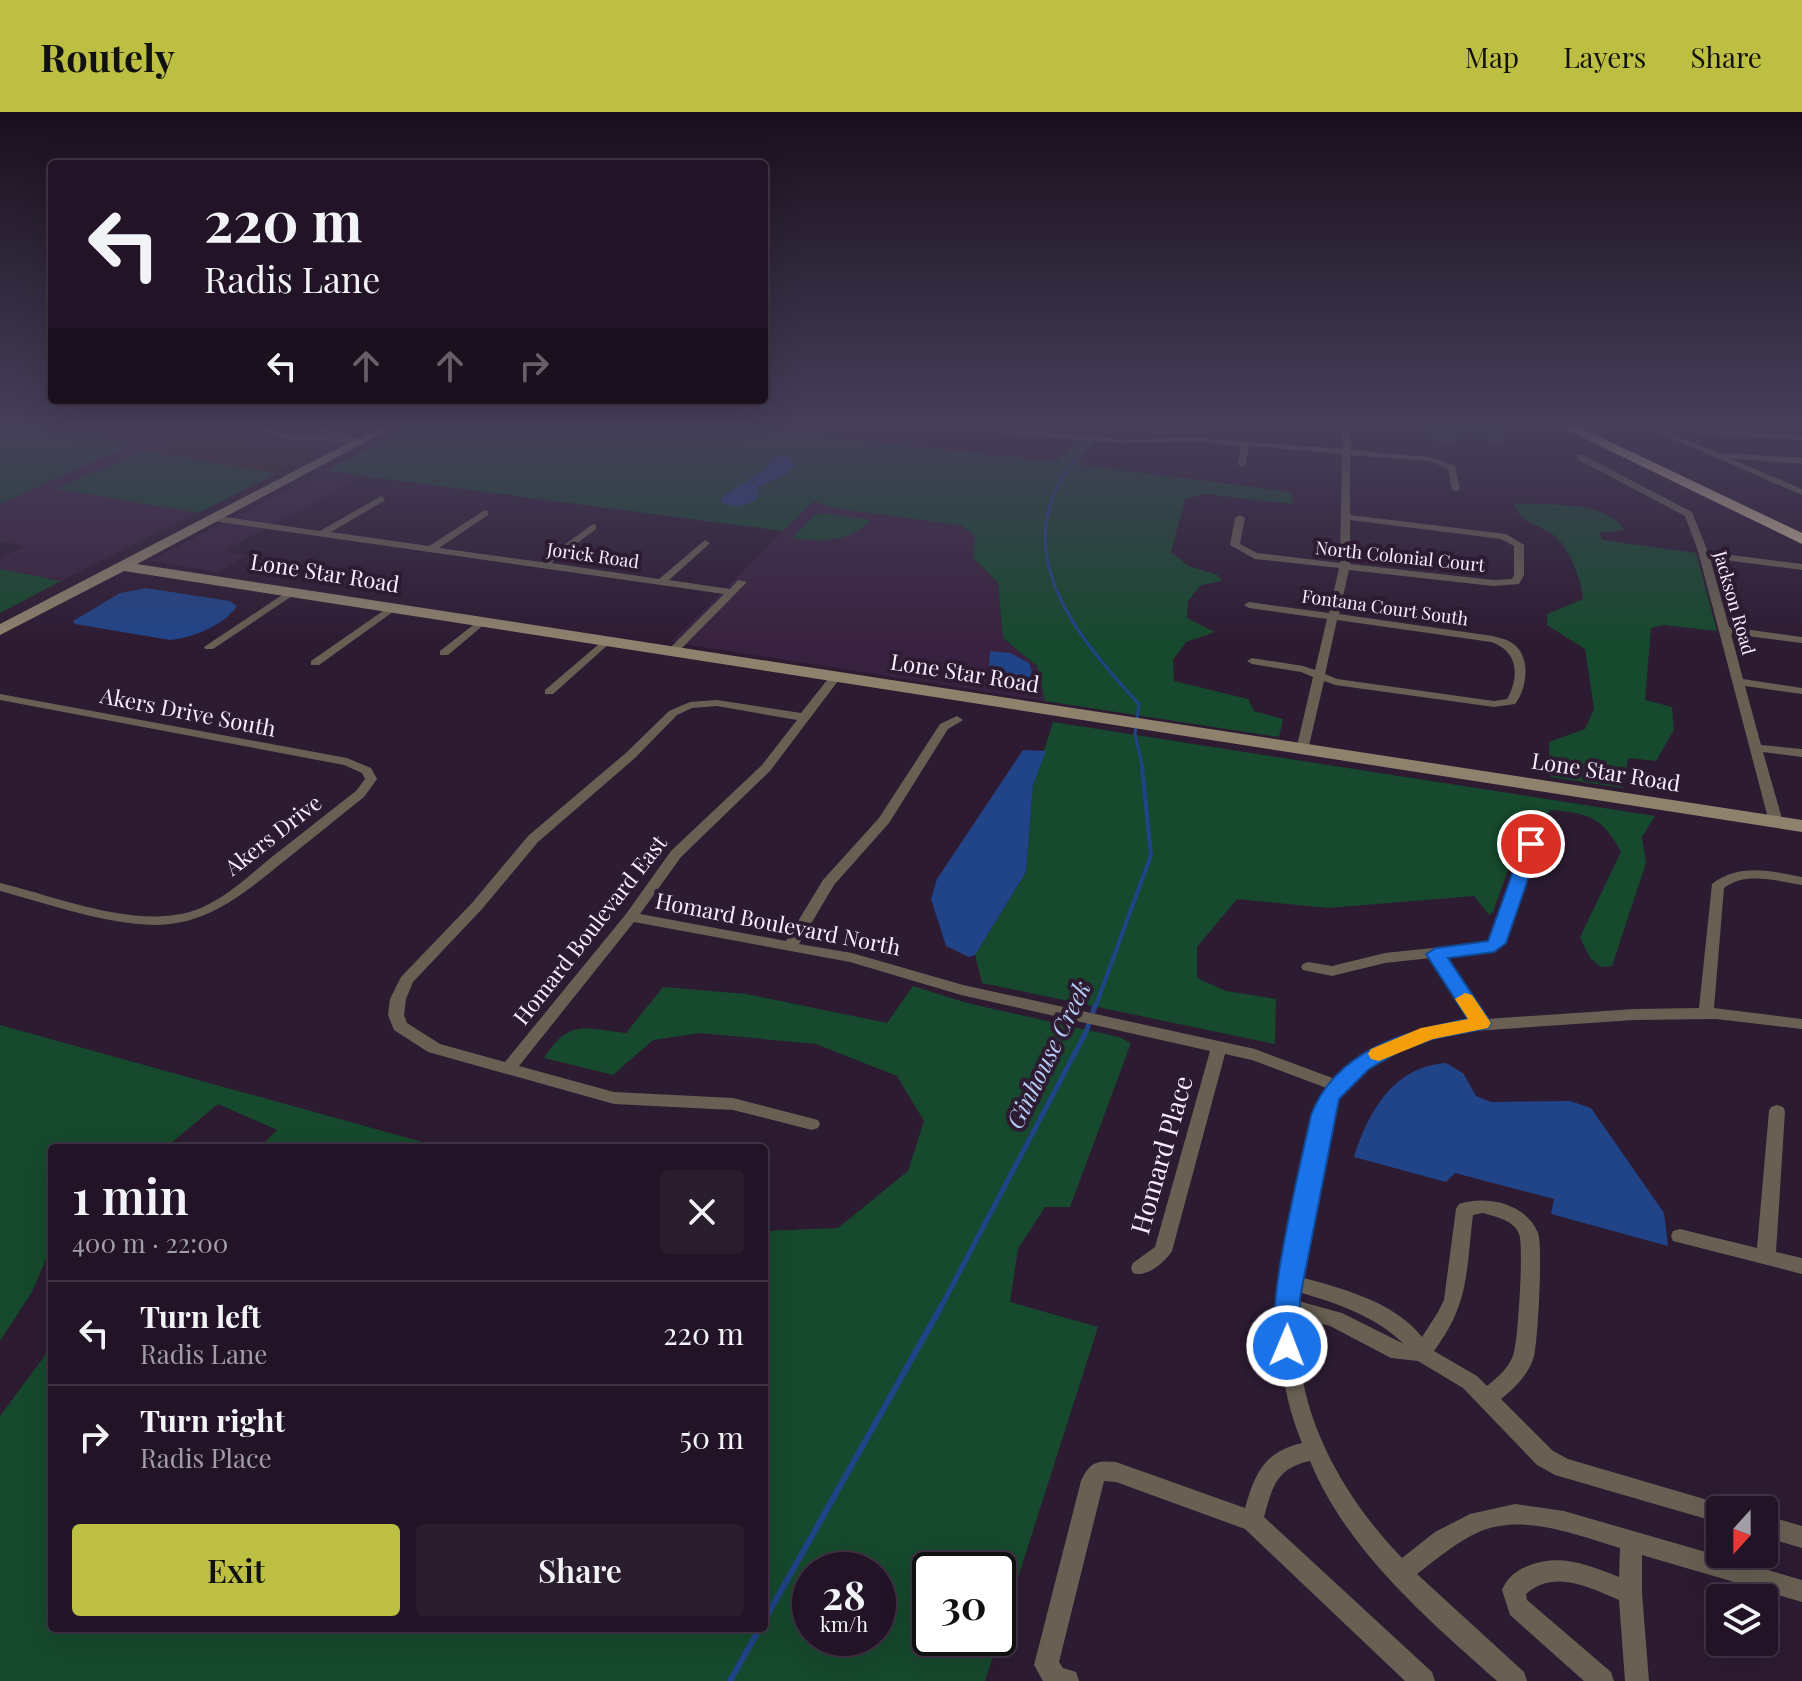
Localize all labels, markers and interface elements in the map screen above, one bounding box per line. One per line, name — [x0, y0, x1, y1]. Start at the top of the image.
text: Routely — [40, 31, 175, 82]
text: Map — [1465, 38, 1519, 75]
text: Layers — [1563, 38, 1646, 75]
text: Share — [1690, 38, 1762, 75]
text: 220 m — [204, 182, 362, 257]
icon: left — [72, 192, 176, 296]
text: Radis Lane — [204, 254, 381, 302]
icon: left — [260, 344, 304, 388]
icon: ahead — [344, 344, 388, 388]
icon: ahead — [428, 344, 472, 388]
icon: right — [512, 344, 556, 388]
street label: North Colonial Court — [1314, 535, 1487, 577]
street label: Jorick Road — [545, 537, 641, 573]
street label: Lone Star Road — [249, 545, 402, 599]
street label: Jackson Road — [1708, 547, 1761, 658]
street label: Fontana Court South — [1300, 583, 1470, 631]
street label: Lone Star Road — [889, 645, 1042, 699]
street label: Akers Drive South — [97, 679, 279, 743]
street label: Lone Star Road — [1530, 744, 1683, 798]
street label: Akers Drive — [217, 787, 327, 882]
pin — [1497, 810, 1565, 878]
icon: arrive — [1509, 822, 1553, 866]
street label: Homard Boulevard East — [506, 827, 674, 1031]
street label: Homard Boulevard North — [653, 885, 903, 962]
water label: Ginhouse Creek — [998, 975, 1097, 1133]
street label: Homard Place — [1121, 1071, 1200, 1238]
text: 1 min — [72, 1163, 189, 1227]
button: close — [660, 1170, 744, 1254]
text: 400 m · 22:00 — [72, 1225, 228, 1260]
text: Turn left — [140, 1296, 261, 1336]
position arrow — [1245, 1304, 1329, 1388]
icon: left — [72, 1311, 116, 1355]
text: 220 m — [663, 1313, 744, 1353]
text: Radis Lane — [140, 1336, 268, 1371]
text: Turn right — [140, 1400, 285, 1440]
icon: right — [72, 1415, 116, 1459]
text: 50 m — [679, 1417, 744, 1457]
text: Radis Place — [140, 1440, 272, 1475]
north arrow — [1706, 1496, 1778, 1568]
map controls — [1706, 1496, 1778, 1656]
button: Exit — [72, 1524, 400, 1616]
button: Share — [416, 1524, 744, 1616]
speed limit sign: 30 — [912, 1552, 1016, 1656]
text: 28 — [822, 1567, 866, 1620]
button: layers — [1706, 1584, 1778, 1656]
text: km/h — [820, 1610, 868, 1637]

